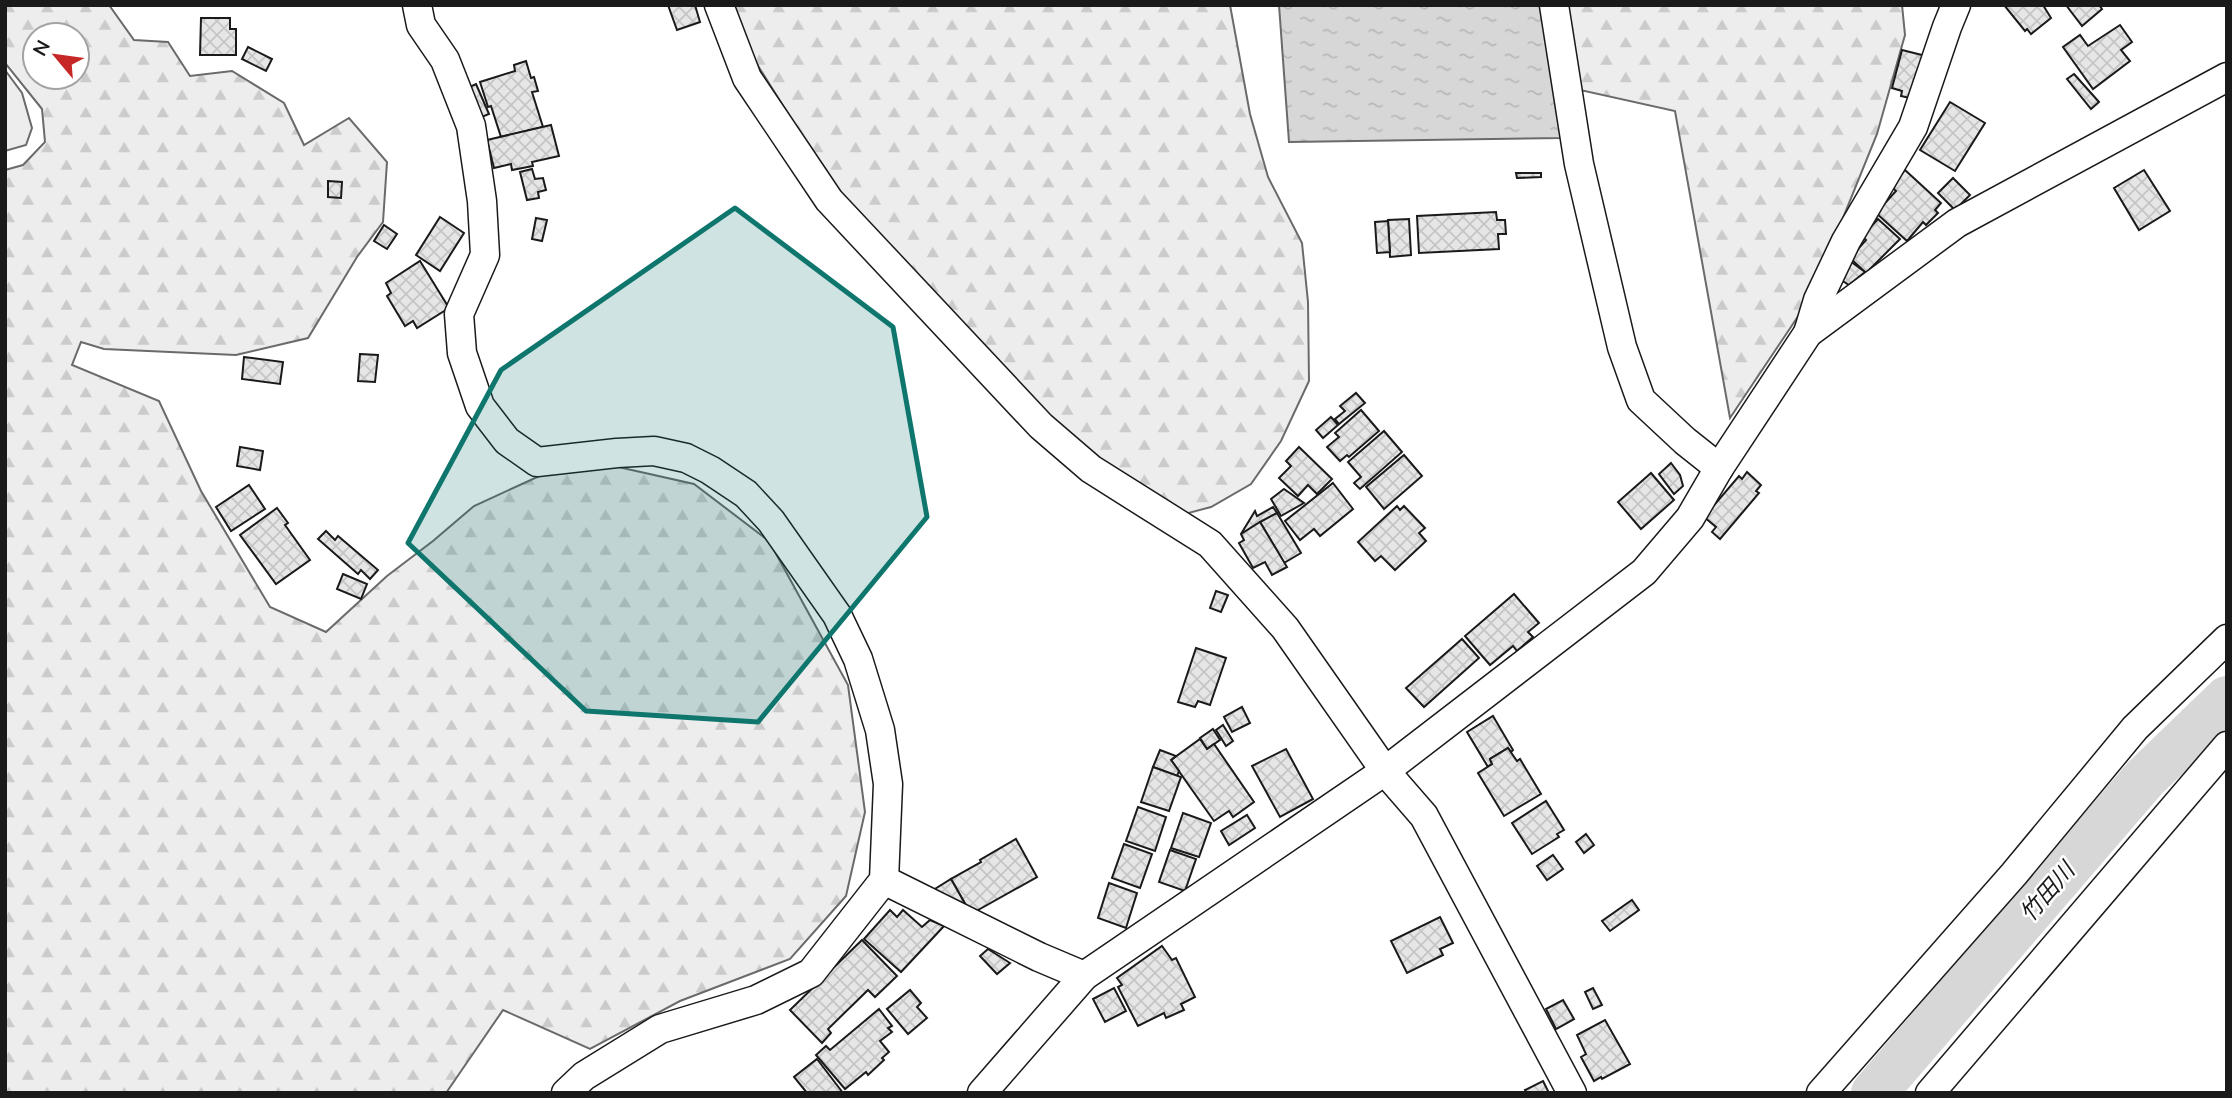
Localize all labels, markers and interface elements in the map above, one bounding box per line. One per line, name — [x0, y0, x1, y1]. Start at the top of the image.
north arrow — [21, 21, 91, 91]
text: N — [27, 36, 55, 60]
water label: 竹田川 — [2013, 854, 2082, 927]

